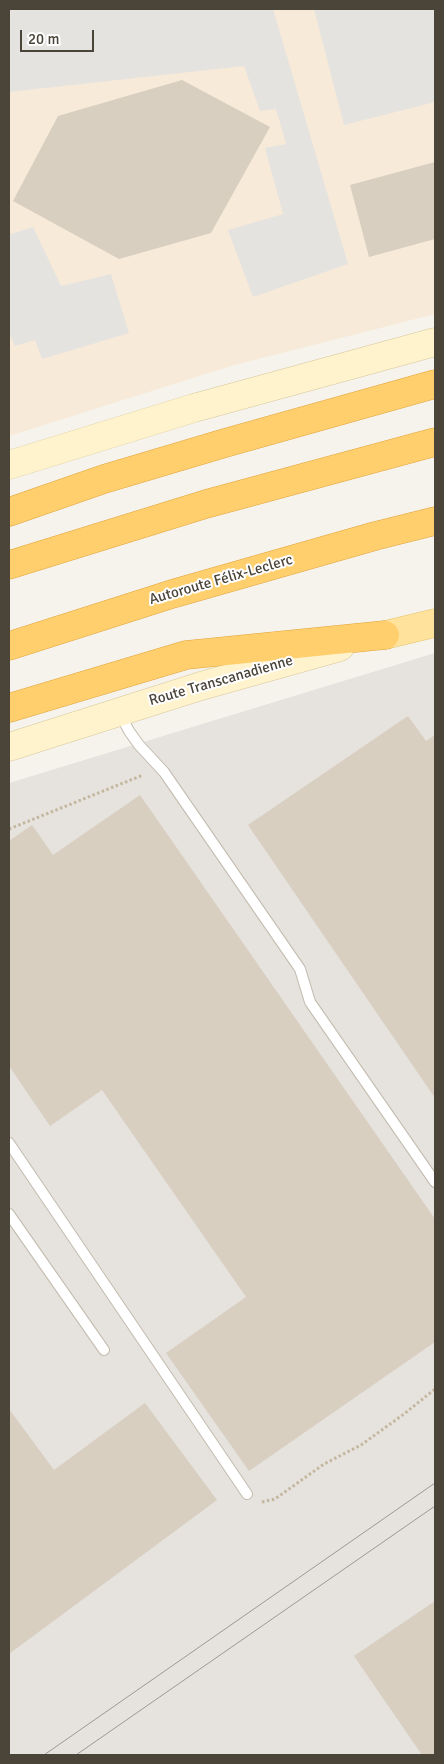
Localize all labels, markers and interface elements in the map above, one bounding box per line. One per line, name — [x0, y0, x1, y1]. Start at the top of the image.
scale bar — [22, 20, 96, 52]
text: 20 m — [28, 30, 59, 48]
street label: Autoroute Félix-Leclerc — [147, 551, 295, 609]
street label: Route Transcanadienne — [147, 652, 295, 710]

